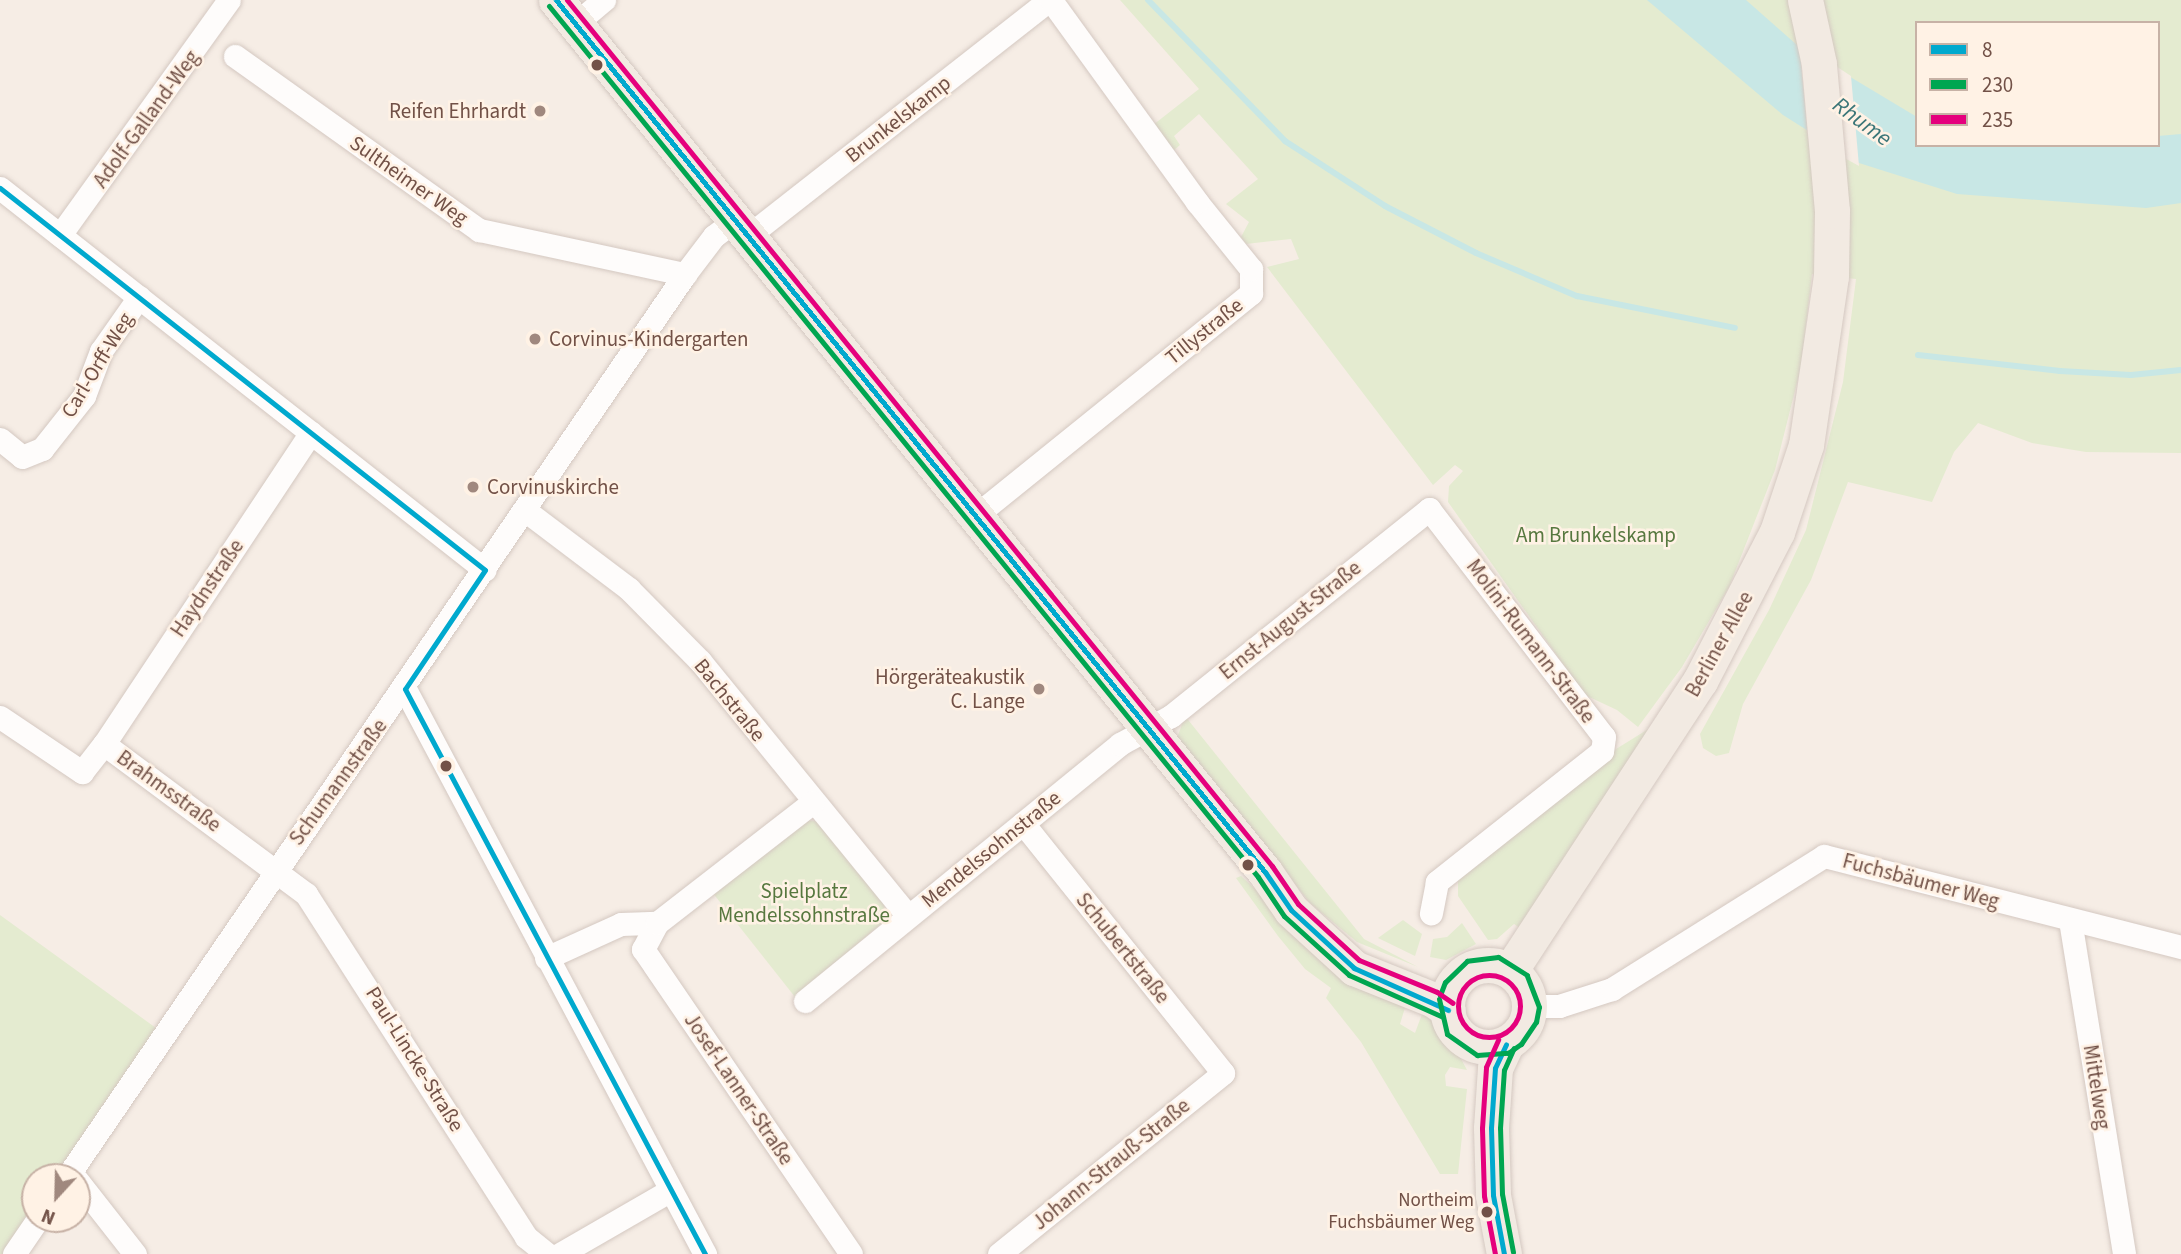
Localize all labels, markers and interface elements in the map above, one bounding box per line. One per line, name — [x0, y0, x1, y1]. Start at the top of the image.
legend — [1915, 21, 2160, 147]
text: 8 — [1982, 35, 1992, 65]
street label: Adolf-Galland-Weg — [88, 45, 204, 193]
unlabelled marker — [590, 58, 604, 72]
street label: Brunkelskamp — [840, 70, 956, 168]
text: 230 — [1982, 70, 2013, 100]
water label: Rhume — [1827, 91, 1897, 153]
place label: Reifen Ehrhardt — [389, 98, 526, 124]
marker: Reifen Ehrhardt — [532, 103, 548, 119]
text: 235 — [1982, 105, 2013, 135]
street label: Sultheimer Weg — [345, 130, 473, 230]
street label: Tillystraße — [1160, 292, 1248, 370]
street label: Carl-Orff-Weg — [56, 308, 138, 422]
place label: Corvinus-Kindergarten — [549, 326, 748, 352]
marker: Corvinus-Kindergarten — [527, 331, 543, 347]
place label: Corvinuskirche — [487, 474, 619, 500]
marker: Corvinuskirche — [465, 479, 481, 495]
park label: Am Brunkelskamp — [1516, 522, 1676, 548]
street label: Haydnstraße — [165, 534, 249, 642]
street label: Molini-Rumann-Straße — [1461, 554, 1601, 728]
street label: Ernst-August-Straße — [1214, 555, 1366, 685]
street label: Berliner Allee — [1680, 587, 1758, 701]
street label: Bachstraße — [689, 653, 771, 747]
place label: Hörgeräteakustik C. Lange — [875, 664, 1025, 714]
marker: Hörgeräteakustik C. Lange — [1031, 681, 1047, 697]
street label: Schumannstraße — [284, 714, 392, 850]
street label: Brahmsstraße — [112, 745, 226, 837]
unlabelled marker — [439, 759, 453, 773]
street label: Mendelssohnstraße — [916, 785, 1066, 913]
street label: Fuchsbäumer Weg — [1840, 848, 2002, 914]
unlabelled marker — [1241, 858, 1255, 872]
park label: Spielplatz Mendelssohnstraße — [718, 878, 890, 928]
street label: Schubertstraße — [1071, 888, 1175, 1008]
street label: Paul-Lincke-Straße — [360, 982, 470, 1136]
street label: Josef-Lanner-Straße — [679, 1008, 799, 1170]
street label: Mittelweg — [2078, 1043, 2116, 1131]
street label: Johann-Strauß-Straße — [1027, 1093, 1195, 1235]
north arrow — [21, 1163, 91, 1233]
place label: Northeim Fuchsbäumer Weg — [1328, 1190, 1474, 1234]
text: N — [38, 1201, 60, 1231]
marker: Northeim Fuchsbäumer Weg — [1480, 1205, 1494, 1219]

